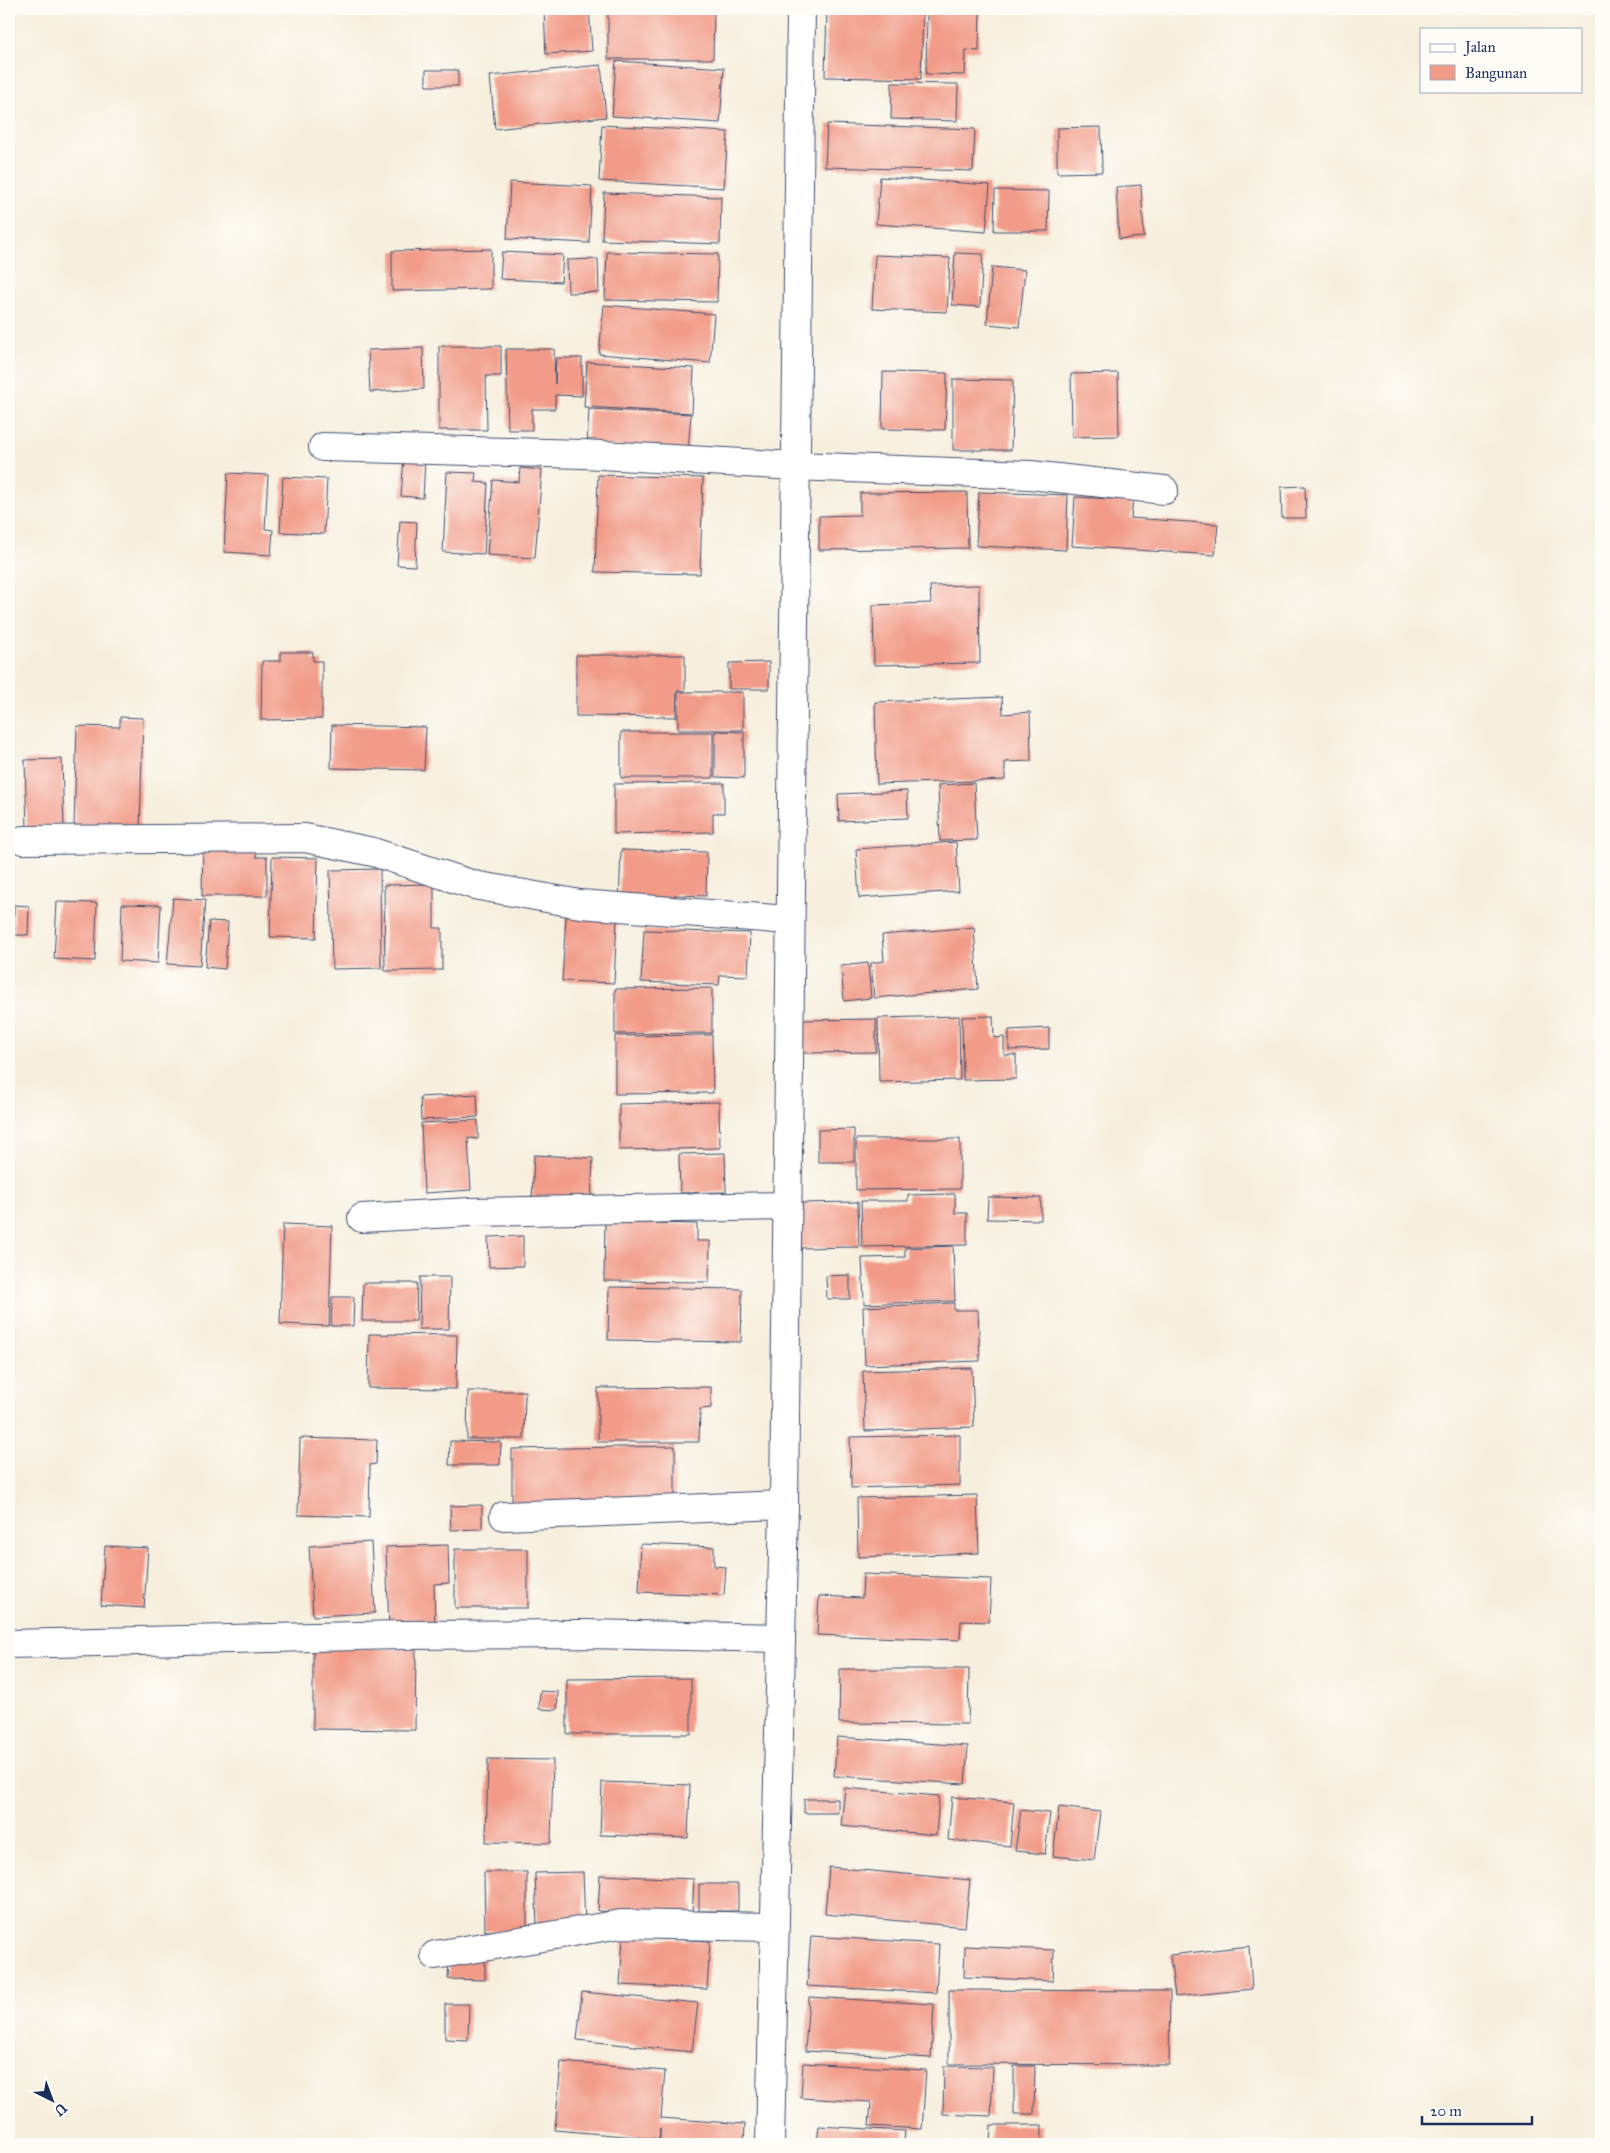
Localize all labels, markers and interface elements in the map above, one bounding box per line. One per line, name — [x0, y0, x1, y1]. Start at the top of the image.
legend — [1420, 28, 1582, 92]
text: Jalan — [1463, 38, 1496, 57]
text: Bangunan — [1465, 64, 1527, 82]
north arrow — [28, 2076, 78, 2126]
scale bar — [1422, 2093, 1532, 2125]
text: U — [50, 2099, 70, 2120]
text: 20 m — [1430, 2102, 1462, 2120]

